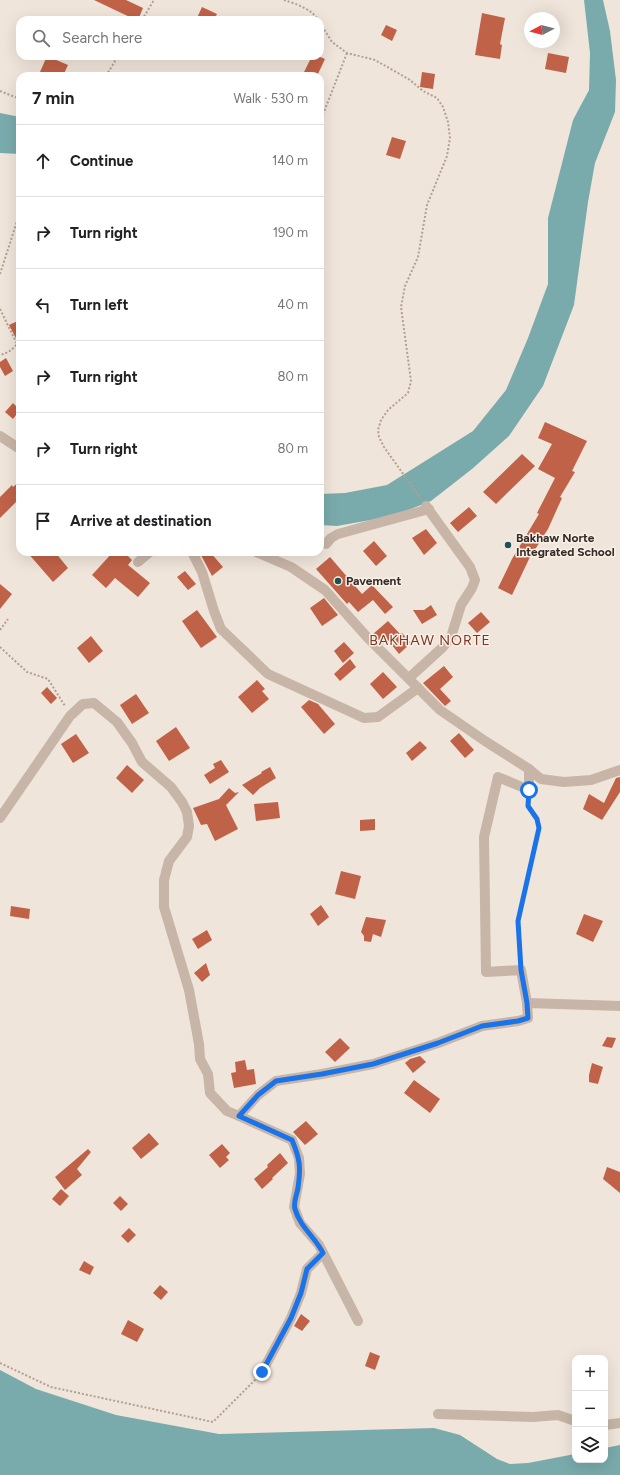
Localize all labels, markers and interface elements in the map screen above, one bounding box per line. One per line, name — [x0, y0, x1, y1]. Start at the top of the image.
north arrow — [524, 12, 560, 48]
search box — [16, 16, 324, 60]
icon: search — [30, 27, 52, 49]
text: Search here — [62, 29, 142, 47]
text: 7 min — [32, 88, 74, 108]
text: Walk · 530 m — [233, 91, 308, 106]
icon: ahead — [32, 150, 54, 172]
text: Continue — [70, 152, 133, 170]
text: 140 m — [272, 153, 308, 168]
icon: right — [32, 222, 54, 244]
text: Turn right — [70, 224, 138, 242]
text: 190 m — [273, 225, 308, 240]
icon: left — [32, 294, 54, 316]
text: Turn left — [70, 296, 128, 314]
text: 40 m — [277, 297, 308, 312]
icon: right — [32, 366, 54, 388]
text: Turn right — [70, 368, 138, 386]
text: 80 m — [277, 369, 308, 384]
icon: right — [32, 438, 54, 460]
text: Turn right — [70, 440, 138, 458]
text: 80 m — [277, 441, 308, 456]
icon: arrive — [32, 510, 54, 532]
text: Arrive at destination — [70, 512, 211, 530]
place label: Bakhaw Norte Integrated School — [516, 531, 615, 559]
marker: Bakhaw Norte Integrated School — [503, 540, 513, 550]
place label: Pavement — [346, 574, 401, 588]
marker: Pavement — [333, 576, 343, 586]
district label: BAKHAW NORTE — [369, 632, 491, 649]
route start — [520, 781, 538, 799]
map controls — [572, 1355, 608, 1463]
button: + — [572, 1355, 608, 1391]
route end — [253, 1363, 271, 1381]
button: − — [572, 1391, 608, 1427]
button: layers — [572, 1427, 608, 1463]

